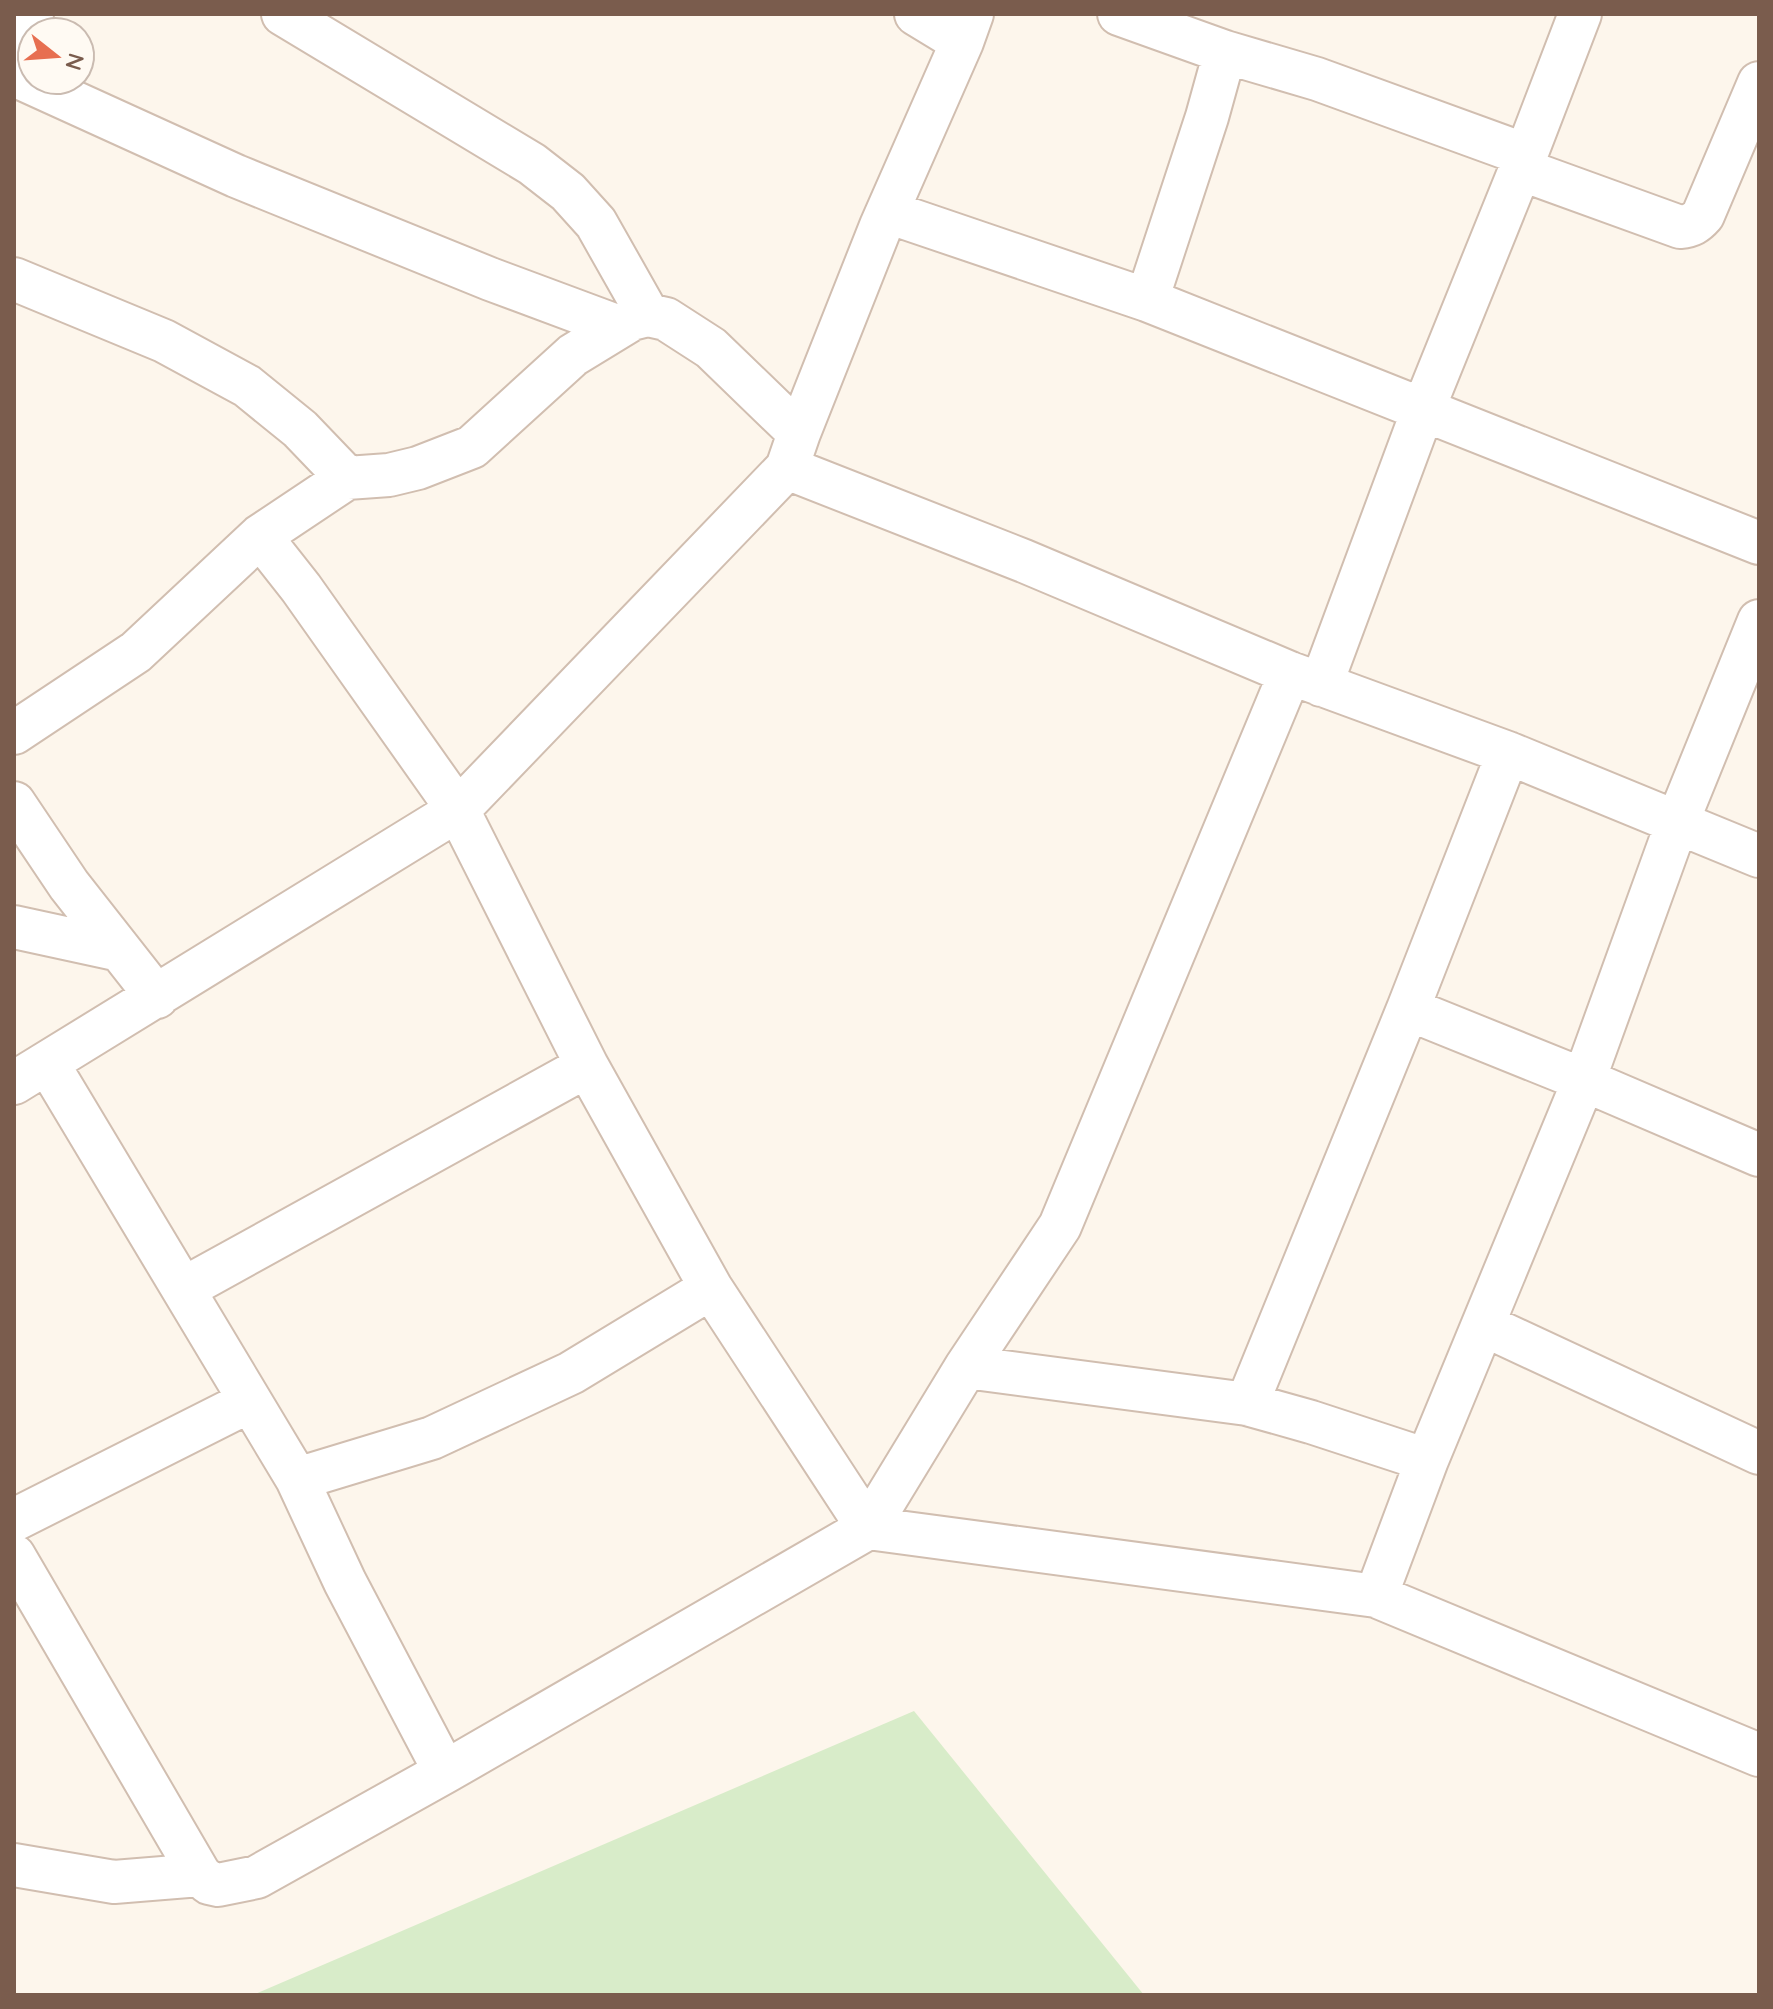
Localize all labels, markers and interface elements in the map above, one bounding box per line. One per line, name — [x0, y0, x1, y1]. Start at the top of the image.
north arrow — [16, 16, 96, 96]
text: N — [59, 50, 91, 74]

